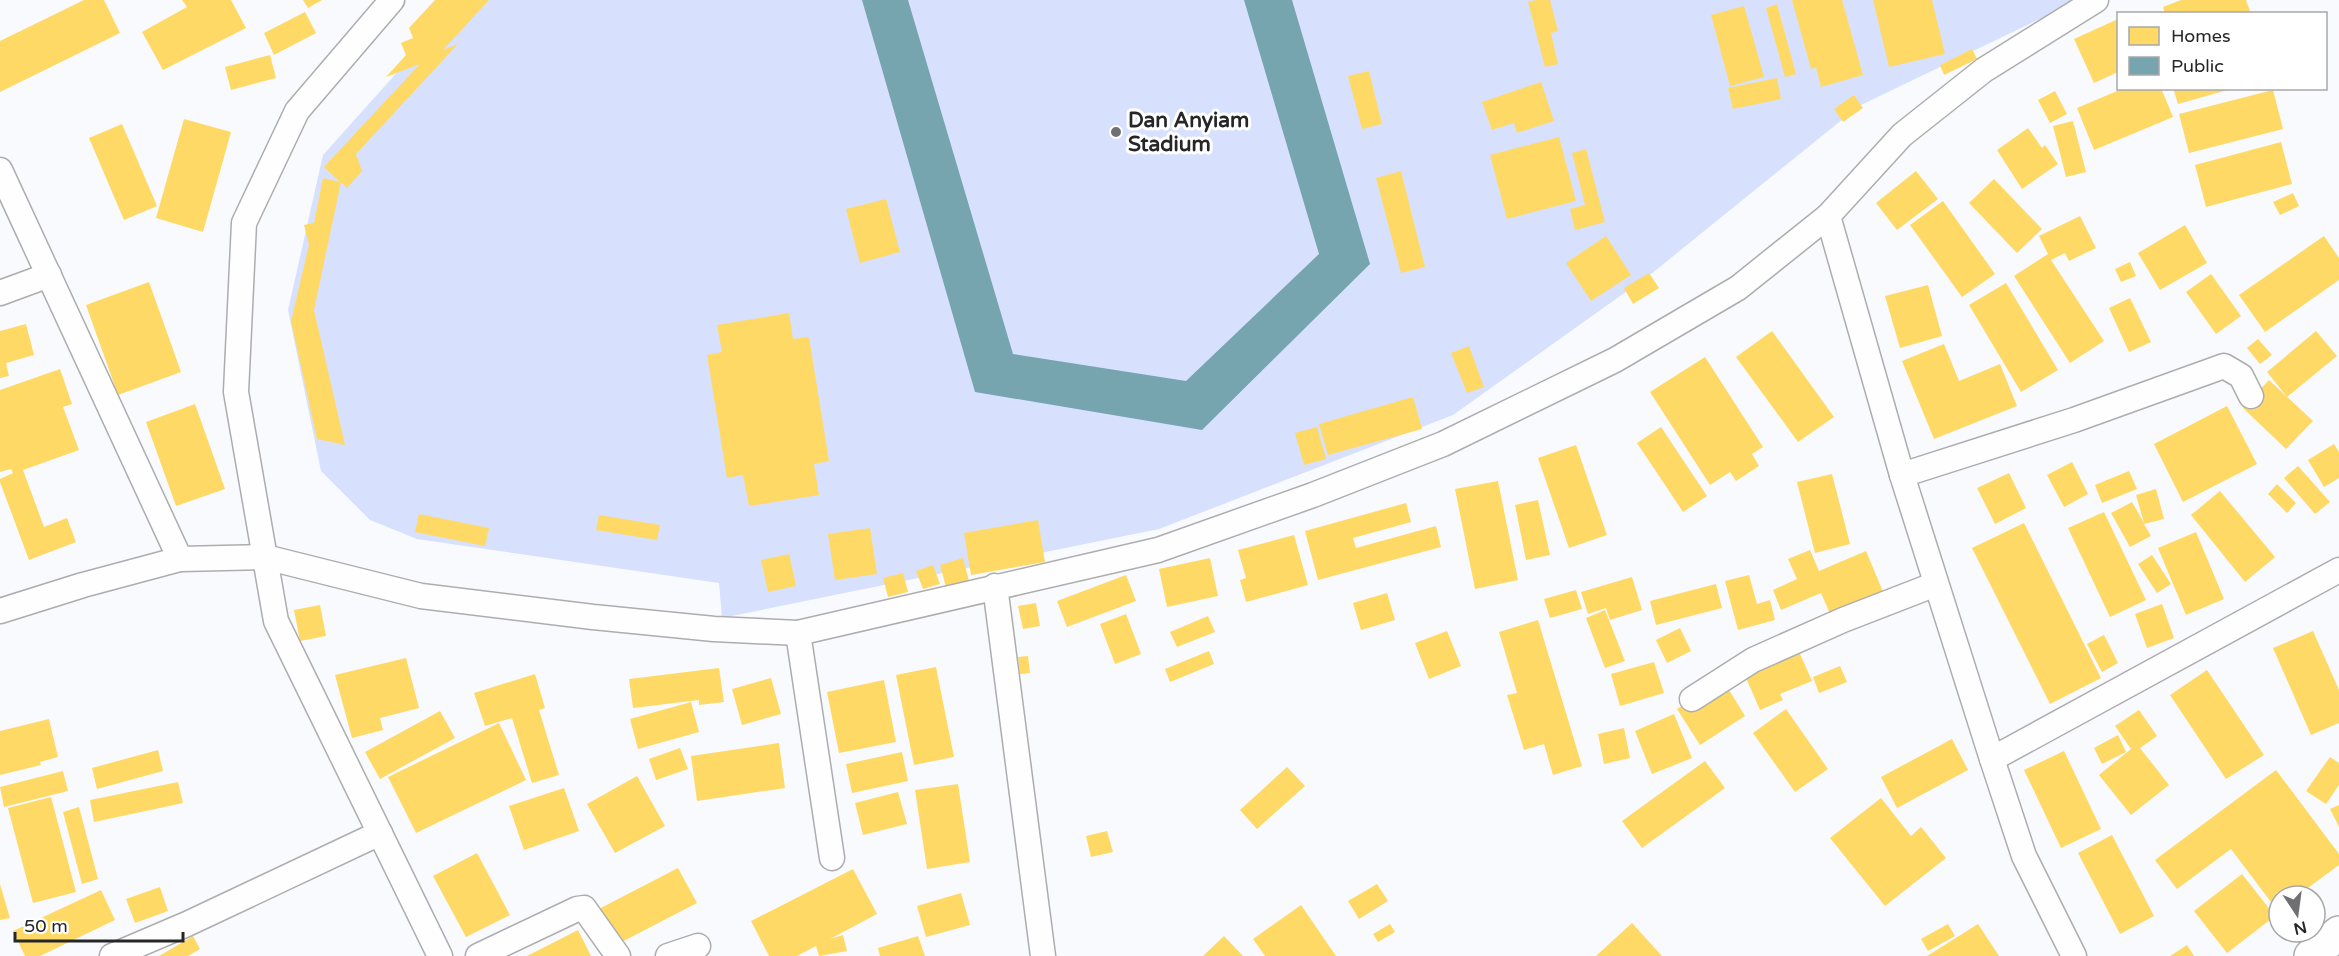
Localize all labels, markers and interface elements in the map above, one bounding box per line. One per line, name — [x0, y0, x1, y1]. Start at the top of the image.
legend — [2117, 12, 2327, 90]
text: Homes — [2171, 25, 2231, 47]
text: Public — [2171, 55, 2224, 77]
place label: Dan Anyiam Stadium — [1128, 108, 1249, 157]
marker: Dan Anyiam Stadium — [1109, 125, 1123, 139]
north arrow — [2267, 884, 2327, 944]
scale bar — [15, 905, 183, 943]
text: 50 m — [24, 915, 68, 937]
text: N — [2292, 916, 2309, 939]

